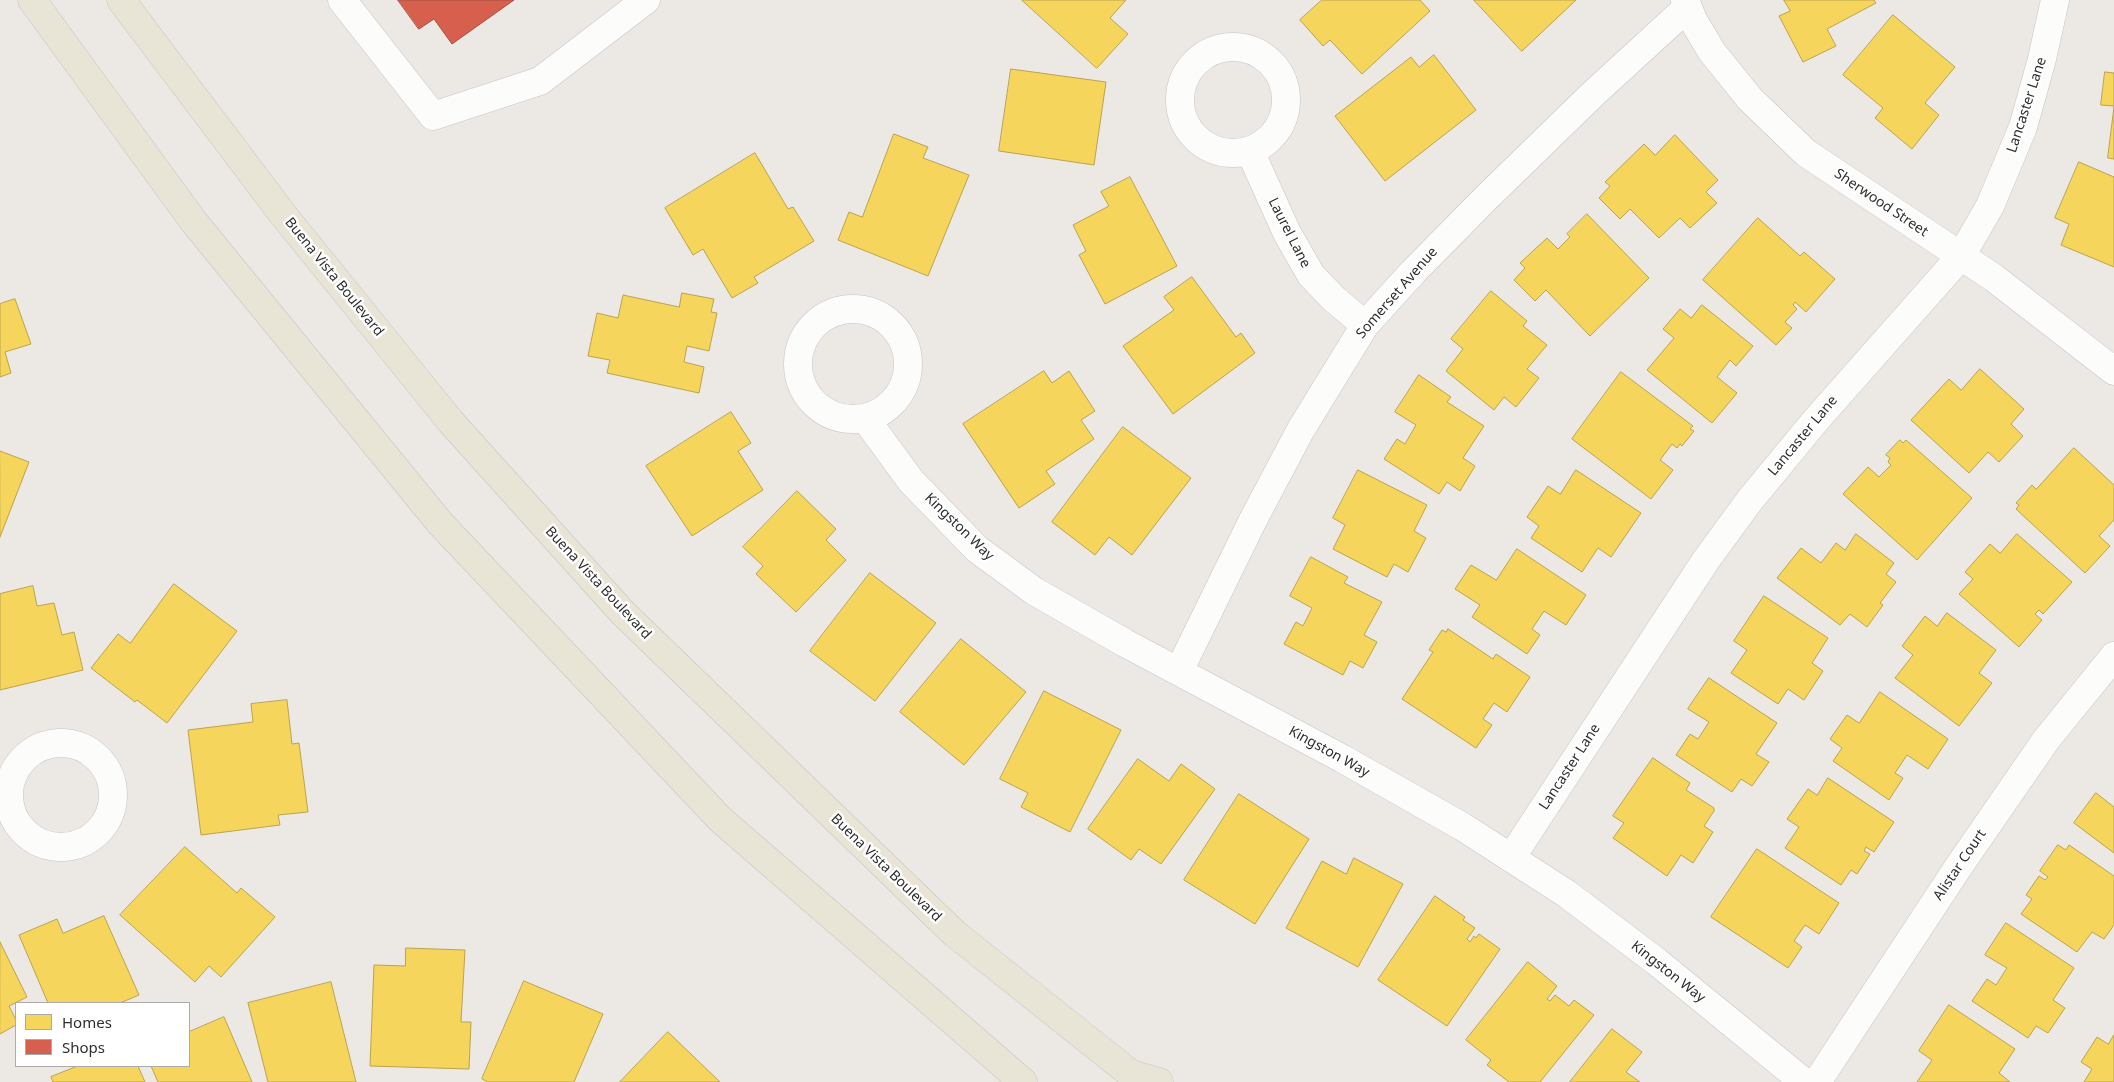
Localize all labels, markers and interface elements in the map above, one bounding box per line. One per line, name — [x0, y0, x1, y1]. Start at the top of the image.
street label: Lancaster Lane — [2004, 55, 2050, 155]
street label: Sherwood Street — [1831, 165, 1931, 241]
street label: Laurel Lane — [1264, 195, 1314, 271]
street label: Buena Vista Boulevard — [281, 214, 387, 340]
street label: Somerset Avenue — [1353, 244, 1441, 342]
street label: Lancaster Lane — [1765, 393, 1841, 479]
street label: Kingston Way — [921, 490, 997, 564]
street label: Buena Vista Boulevard — [542, 523, 654, 643]
street label: Lancaster Lane — [1536, 721, 1604, 813]
street label: Kingston Way — [1286, 723, 1372, 781]
street label: Buena Vista Boulevard — [827, 811, 945, 925]
street label: Alistar Court — [1930, 826, 1990, 904]
street label: Kingston Way — [1627, 938, 1709, 1006]
legend — [15, 1002, 190, 1067]
text: Homes — [62, 1012, 112, 1032]
text: Shops — [62, 1037, 105, 1057]

